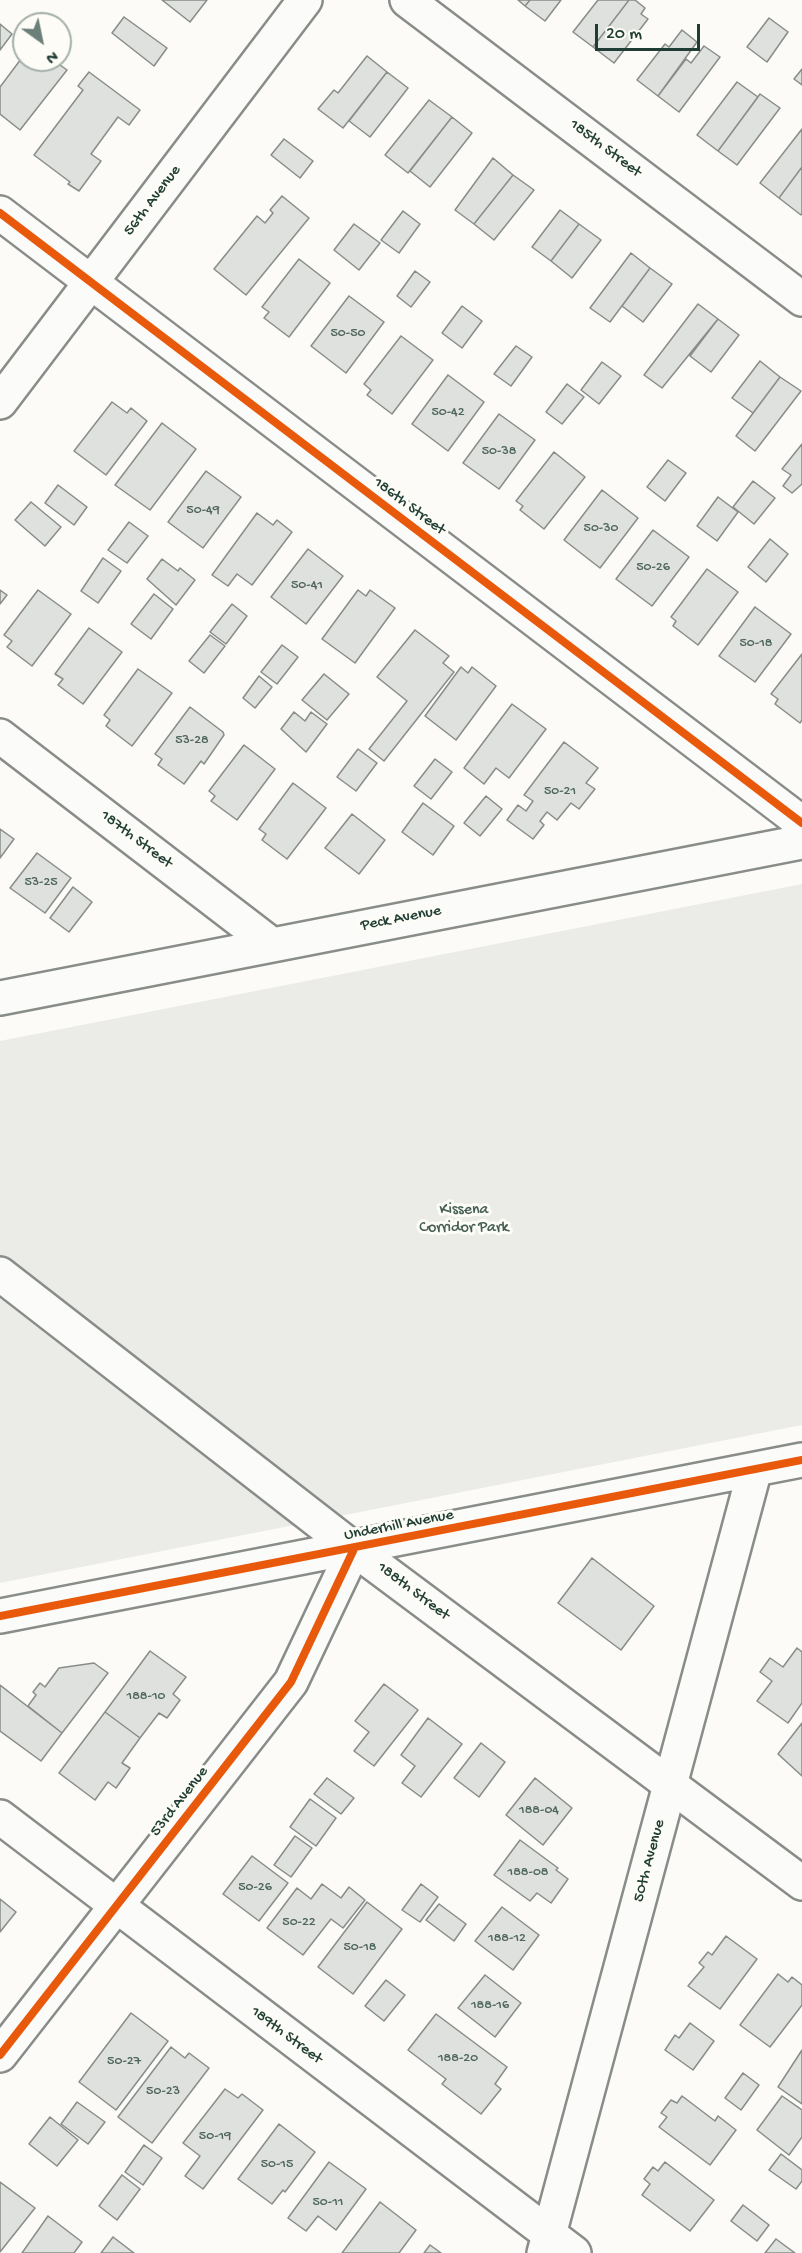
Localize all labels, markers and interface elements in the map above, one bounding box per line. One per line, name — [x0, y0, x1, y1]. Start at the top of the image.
north arrow — [12, 12, 72, 72]
scale bar — [598, 12, 703, 50]
text: 20 m — [606, 24, 642, 45]
text: N — [41, 45, 61, 67]
street label: 185th Street — [565, 116, 645, 182]
street label: 56th Avenue — [120, 162, 186, 240]
house number: 50-50 — [330, 326, 366, 342]
house number: 50-42 — [431, 405, 465, 421]
house number: 50-38 — [482, 444, 516, 460]
street label: 186th Street — [369, 474, 449, 540]
house number: 50-49 — [186, 503, 220, 519]
house number: 50-30 — [584, 521, 618, 537]
house number: 50-26 — [636, 560, 670, 576]
house number: 50-41 — [291, 578, 323, 594]
house number: 50-18 — [739, 636, 773, 652]
house number: 53-28 — [175, 733, 209, 749]
house number: 50-21 — [544, 784, 576, 800]
street label: 187th Street — [96, 807, 176, 873]
house number: 53-25 — [24, 875, 58, 891]
street label: Peck Avenue — [359, 902, 443, 936]
park label: Kissena Corridor Park — [419, 1201, 509, 1239]
street label: Underhill Avenue — [343, 1506, 455, 1546]
street label: 188th Street — [373, 1559, 453, 1625]
house number: 188-10 — [127, 1689, 165, 1705]
street label: 53rd Avenue — [147, 1763, 213, 1841]
house number: 188-04 — [519, 1803, 559, 1819]
street label: 50th Avenue — [630, 1818, 670, 1904]
house number: 188-08 — [507, 1865, 549, 1881]
house number: 50-26 — [238, 1880, 272, 1896]
house number: 50-22 — [282, 1915, 316, 1931]
house number: 188-12 — [488, 1931, 526, 1947]
house number: 50-18 — [343, 1940, 377, 1956]
house number: 188-16 — [471, 1998, 509, 2014]
street label: 189th Street — [246, 2003, 326, 2069]
house number: 188-20 — [438, 2051, 478, 2067]
house number: 50-27 — [107, 2054, 141, 2070]
house number: 50-23 — [146, 2084, 180, 2100]
house number: 50-19 — [199, 2129, 231, 2145]
house number: 50-15 — [261, 2157, 293, 2173]
house number: 50-11 — [312, 2195, 344, 2211]

